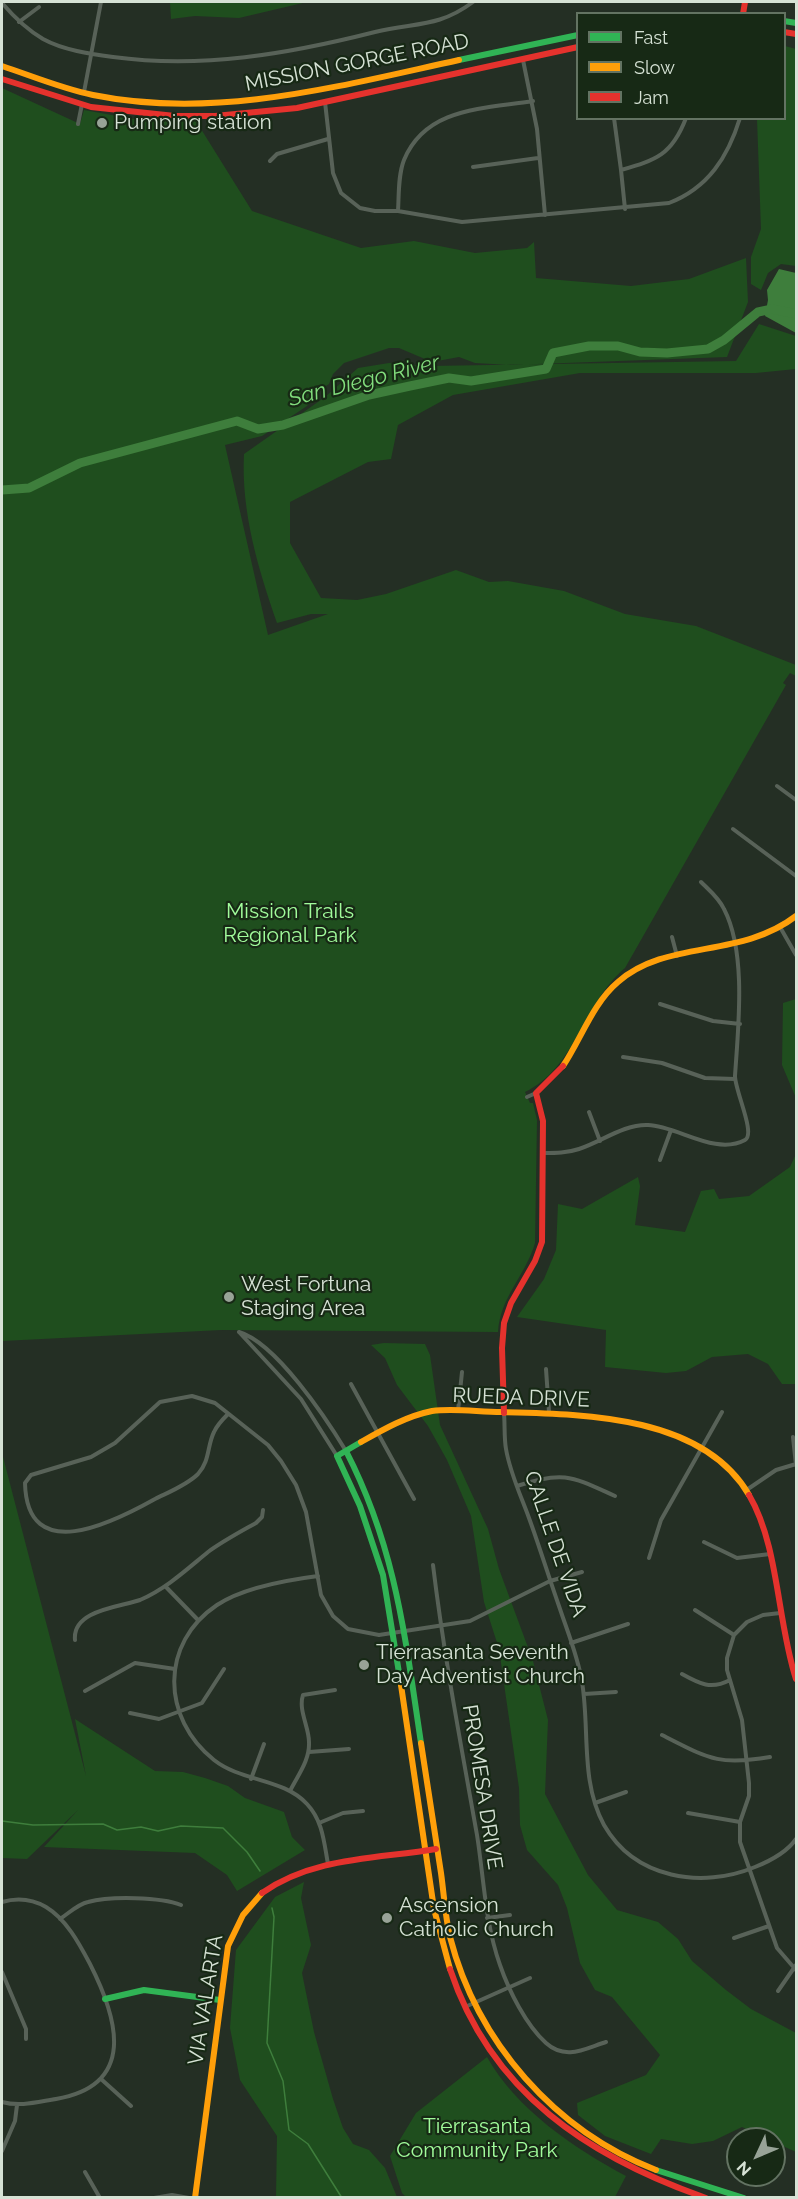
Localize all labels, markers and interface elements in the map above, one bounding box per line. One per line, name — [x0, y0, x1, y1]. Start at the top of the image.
legend — [576, 12, 786, 120]
text: Fast — [634, 27, 668, 48]
street label: MISSION GORGE ROAD — [243, 29, 471, 97]
text: Slow — [634, 57, 675, 78]
text: Jam — [634, 87, 669, 108]
place label: Pumping station — [114, 110, 272, 136]
marker: Pumping station — [95, 116, 109, 130]
water label: San Diego River — [286, 349, 442, 413]
park label: Mission Trails Regional Park — [223, 899, 357, 949]
place label: West Fortuna Staging Area — [241, 1272, 371, 1322]
marker: West Fortuna Staging Area — [222, 1290, 236, 1304]
street label: RUEDA DRIVE — [452, 1383, 590, 1413]
street label: CALLE DE VIDA — [518, 1468, 592, 1620]
place label: Tierrasanta Seventh Day Adventist Church — [376, 1640, 585, 1690]
marker: Tierrasanta Seventh Day Adventist Church — [357, 1658, 371, 1672]
street label: PROMESA DRIVE — [457, 1703, 507, 1871]
place label: Ascension Catholic Church — [399, 1893, 554, 1943]
marker: Ascension Catholic Church — [380, 1911, 394, 1925]
street label: VIA VALARTA — [183, 1933, 229, 2067]
park label: Tierrasanta Community Park — [396, 2114, 558, 2164]
north arrow — [726, 2127, 786, 2187]
text: N — [733, 2157, 755, 2179]

